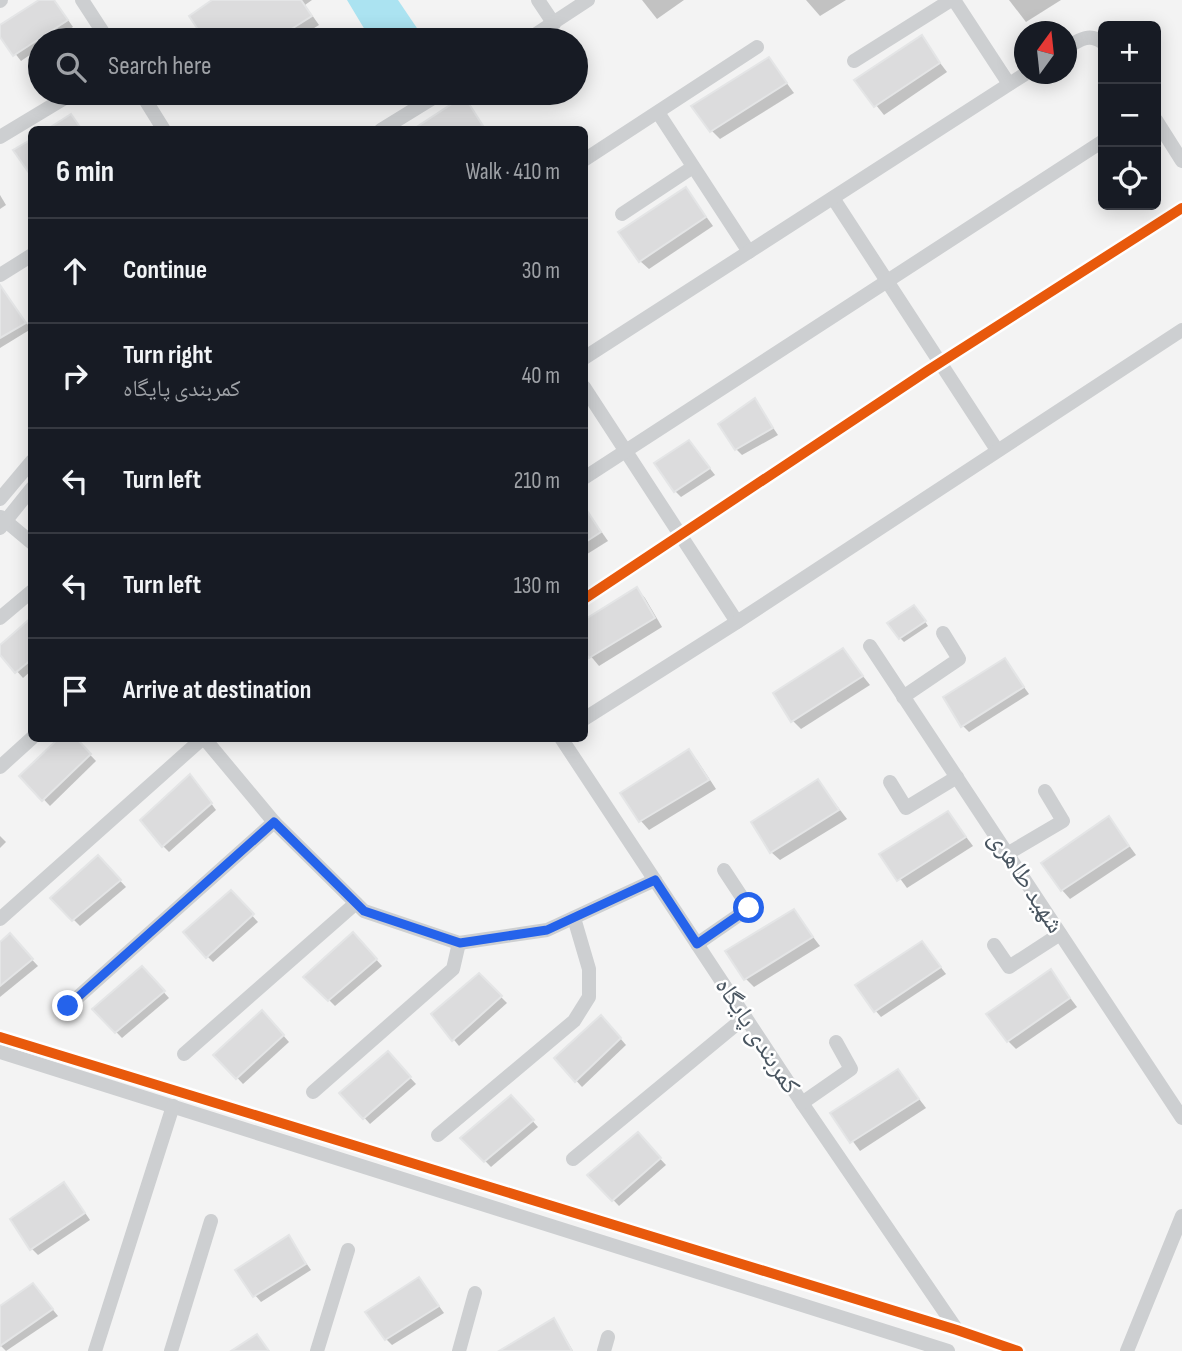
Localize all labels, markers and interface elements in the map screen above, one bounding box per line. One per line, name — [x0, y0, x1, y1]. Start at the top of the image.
north arrow — [1014, 21, 1077, 84]
map controls — [1098, 21, 1161, 210]
button: + — [1098, 21, 1161, 84]
search box — [28, 28, 588, 105]
icon: search — [52, 48, 90, 86]
text: Search here — [108, 51, 211, 82]
button: − — [1098, 84, 1161, 147]
button: locate — [1098, 147, 1161, 210]
text: 6 min — [56, 154, 114, 190]
text: Walk · 410 m — [465, 158, 560, 186]
icon: ahead — [56, 252, 94, 290]
text: Continue — [123, 255, 207, 286]
text: 30 m — [522, 257, 560, 285]
text: Turn right — [123, 340, 212, 371]
icon: right — [56, 357, 94, 395]
text: 40 m — [522, 362, 560, 390]
text: کمربندی پایگاه — [123, 375, 241, 403]
icon: left — [56, 462, 94, 500]
text: Turn left — [123, 465, 201, 496]
text: 210 m — [514, 467, 560, 495]
icon: left — [56, 567, 94, 605]
text: Turn left — [123, 570, 201, 601]
text: 130 m — [514, 572, 560, 600]
icon: arrive — [56, 672, 94, 710]
text: Arrive at destination — [123, 675, 311, 706]
street label: شهید طاهری — [981, 825, 1071, 939]
route start — [733, 892, 764, 923]
street label: کمربندی پایگاه — [708, 972, 806, 1100]
route end — [52, 990, 83, 1021]

